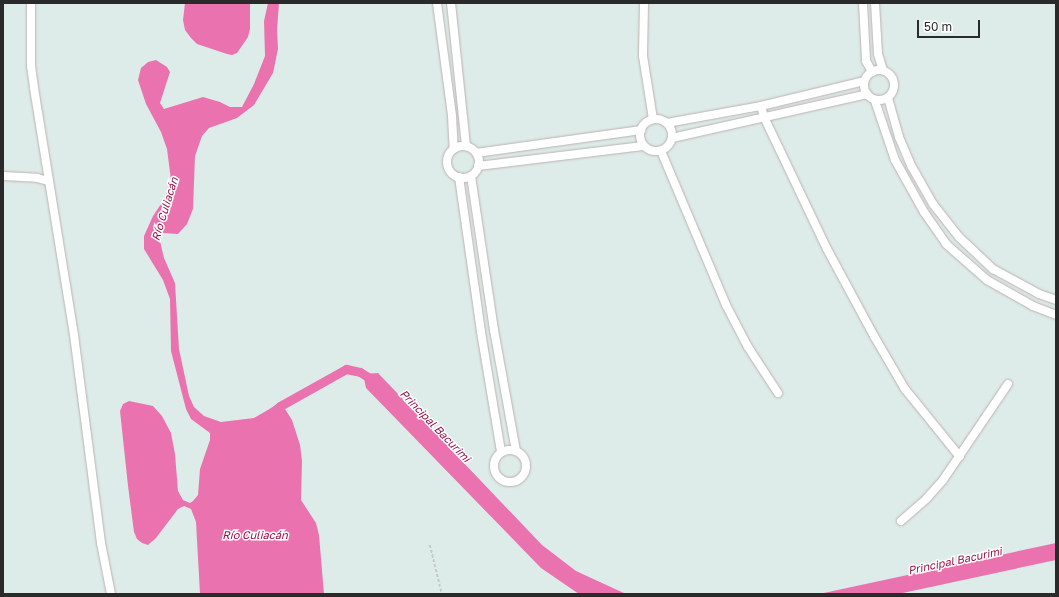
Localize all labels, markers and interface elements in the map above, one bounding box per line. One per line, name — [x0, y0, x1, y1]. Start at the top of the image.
scale bar — [919, 12, 982, 38]
text: 50 m — [924, 19, 952, 34]
water label: Río Culiacán — [149, 176, 181, 242]
water label: Principal Bacurimi — [397, 387, 473, 465]
water label: Río Culiacán — [222, 528, 288, 542]
water label: Principal Bacurimi — [907, 545, 1003, 577]

